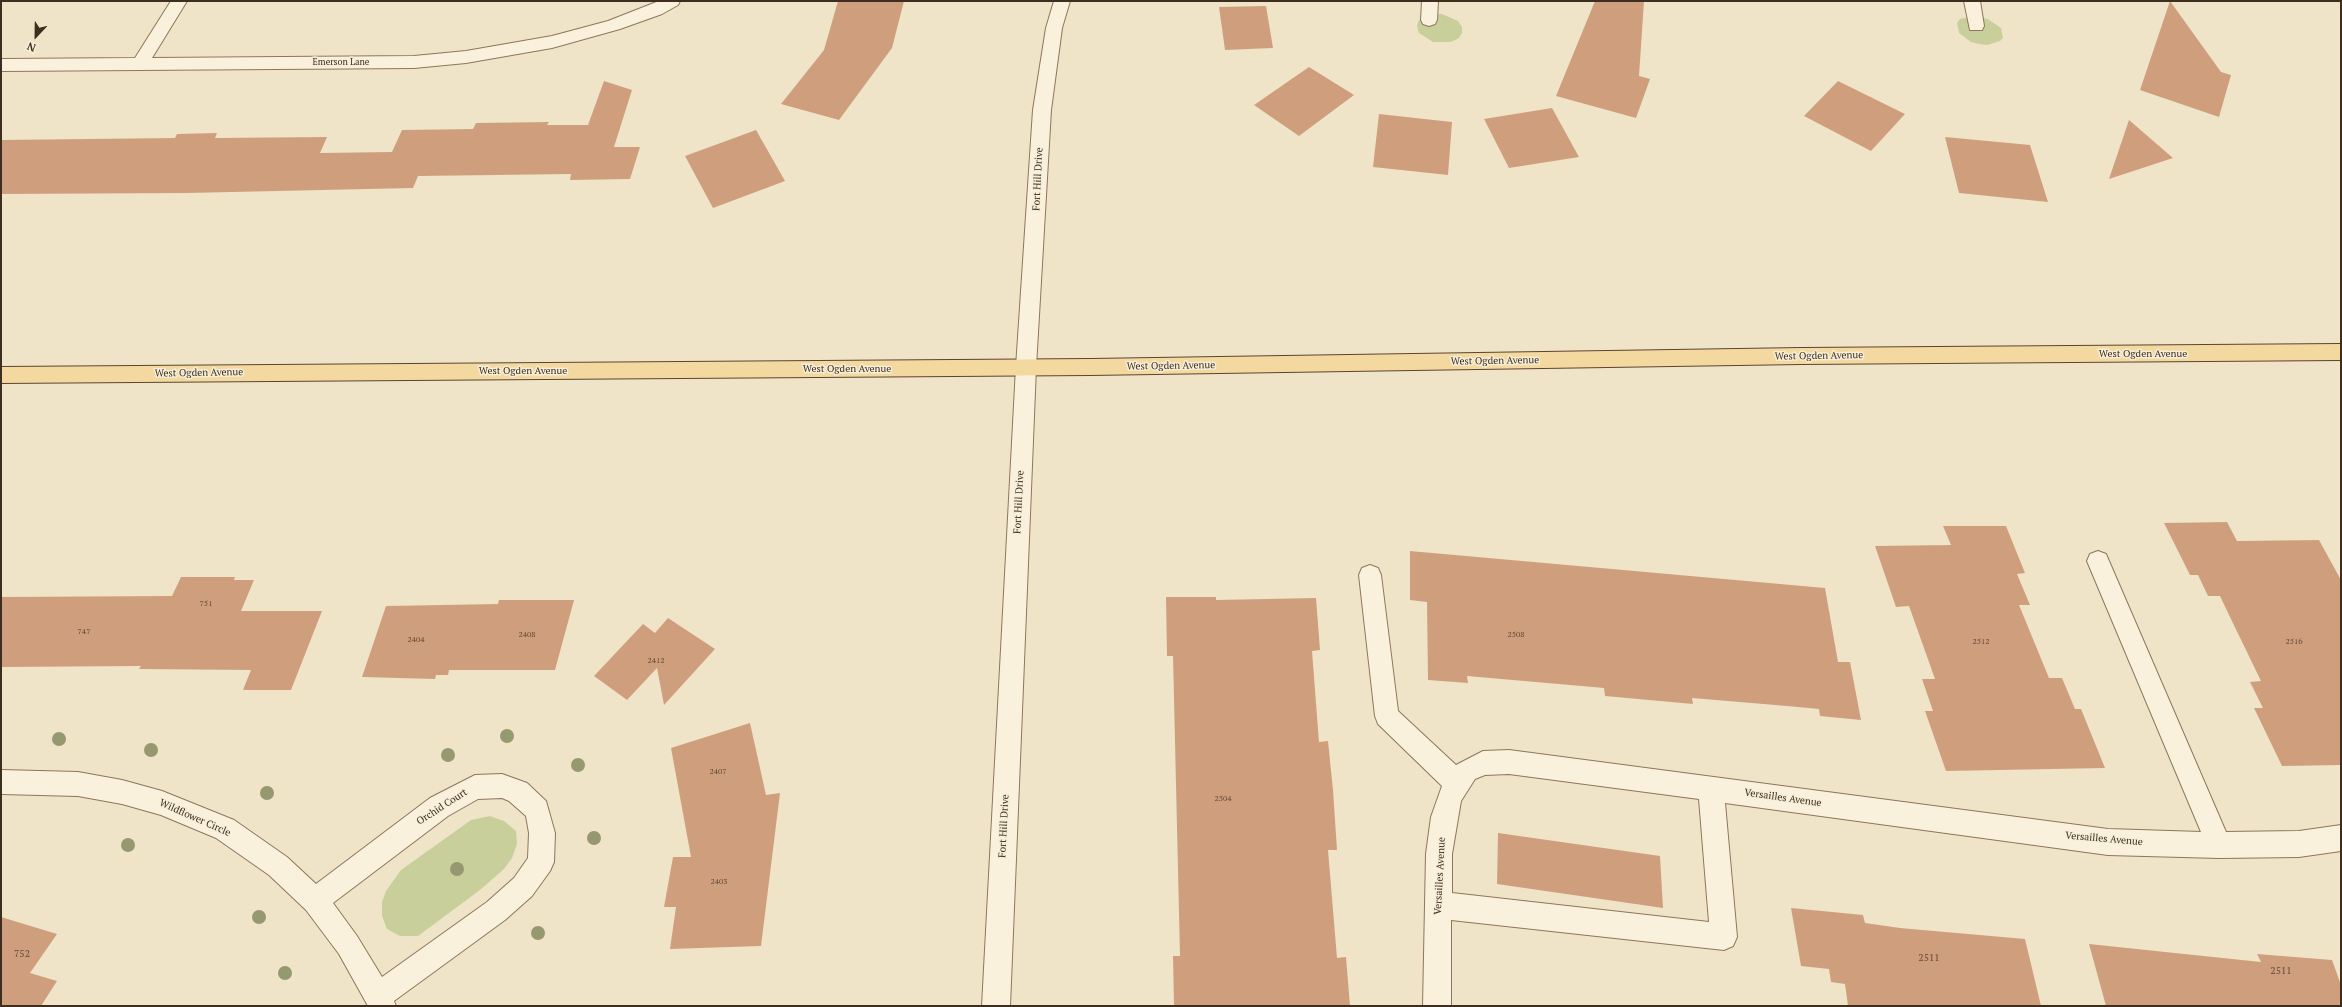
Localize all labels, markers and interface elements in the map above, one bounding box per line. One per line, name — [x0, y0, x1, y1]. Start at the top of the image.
north arrow — [16, 16, 56, 56]
text: N — [25, 39, 38, 55]
street label: Emerson Lane — [313, 57, 369, 67]
street label: Fort Hill Drive — [1030, 147, 1046, 211]
street label: West Ogden Avenue — [2099, 348, 2187, 360]
street label: West Ogden Avenue — [1775, 349, 1863, 363]
street label: West Ogden Avenue — [1451, 354, 1539, 368]
street label: West Ogden Avenue — [1127, 359, 1215, 373]
street label: West Ogden Avenue — [803, 363, 891, 375]
street label: West Ogden Avenue — [479, 365, 567, 377]
street label: West Ogden Avenue — [155, 366, 243, 380]
street label: Fort Hill Drive — [1011, 470, 1027, 534]
house number: 751 — [200, 599, 212, 609]
house number: 747 — [78, 627, 90, 637]
house number: 2408 — [518, 630, 536, 640]
house number: 2508 — [1507, 630, 1525, 640]
house number: 2404 — [407, 635, 425, 645]
house number: 2512 — [1972, 637, 1990, 647]
house number: 2516 — [2285, 637, 2303, 647]
house number: 2412 — [647, 656, 665, 666]
house number: 2407 — [709, 767, 727, 777]
street label: Orchid Court — [415, 786, 469, 828]
street label: Versailles Avenue — [1744, 787, 1822, 809]
street label: Fort Hill Drive — [996, 794, 1012, 858]
house number: 2504 — [1214, 794, 1232, 804]
street label: Wildflower Circle — [157, 797, 233, 839]
street label: Versailles Avenue — [2065, 830, 2143, 848]
street label: Versailles Avenue — [1432, 837, 1448, 915]
house number: 2403 — [710, 877, 728, 887]
house number: 752 — [14, 948, 30, 960]
house number: 2511 — [1918, 952, 1940, 964]
house number: 2511 — [2270, 965, 2292, 977]

